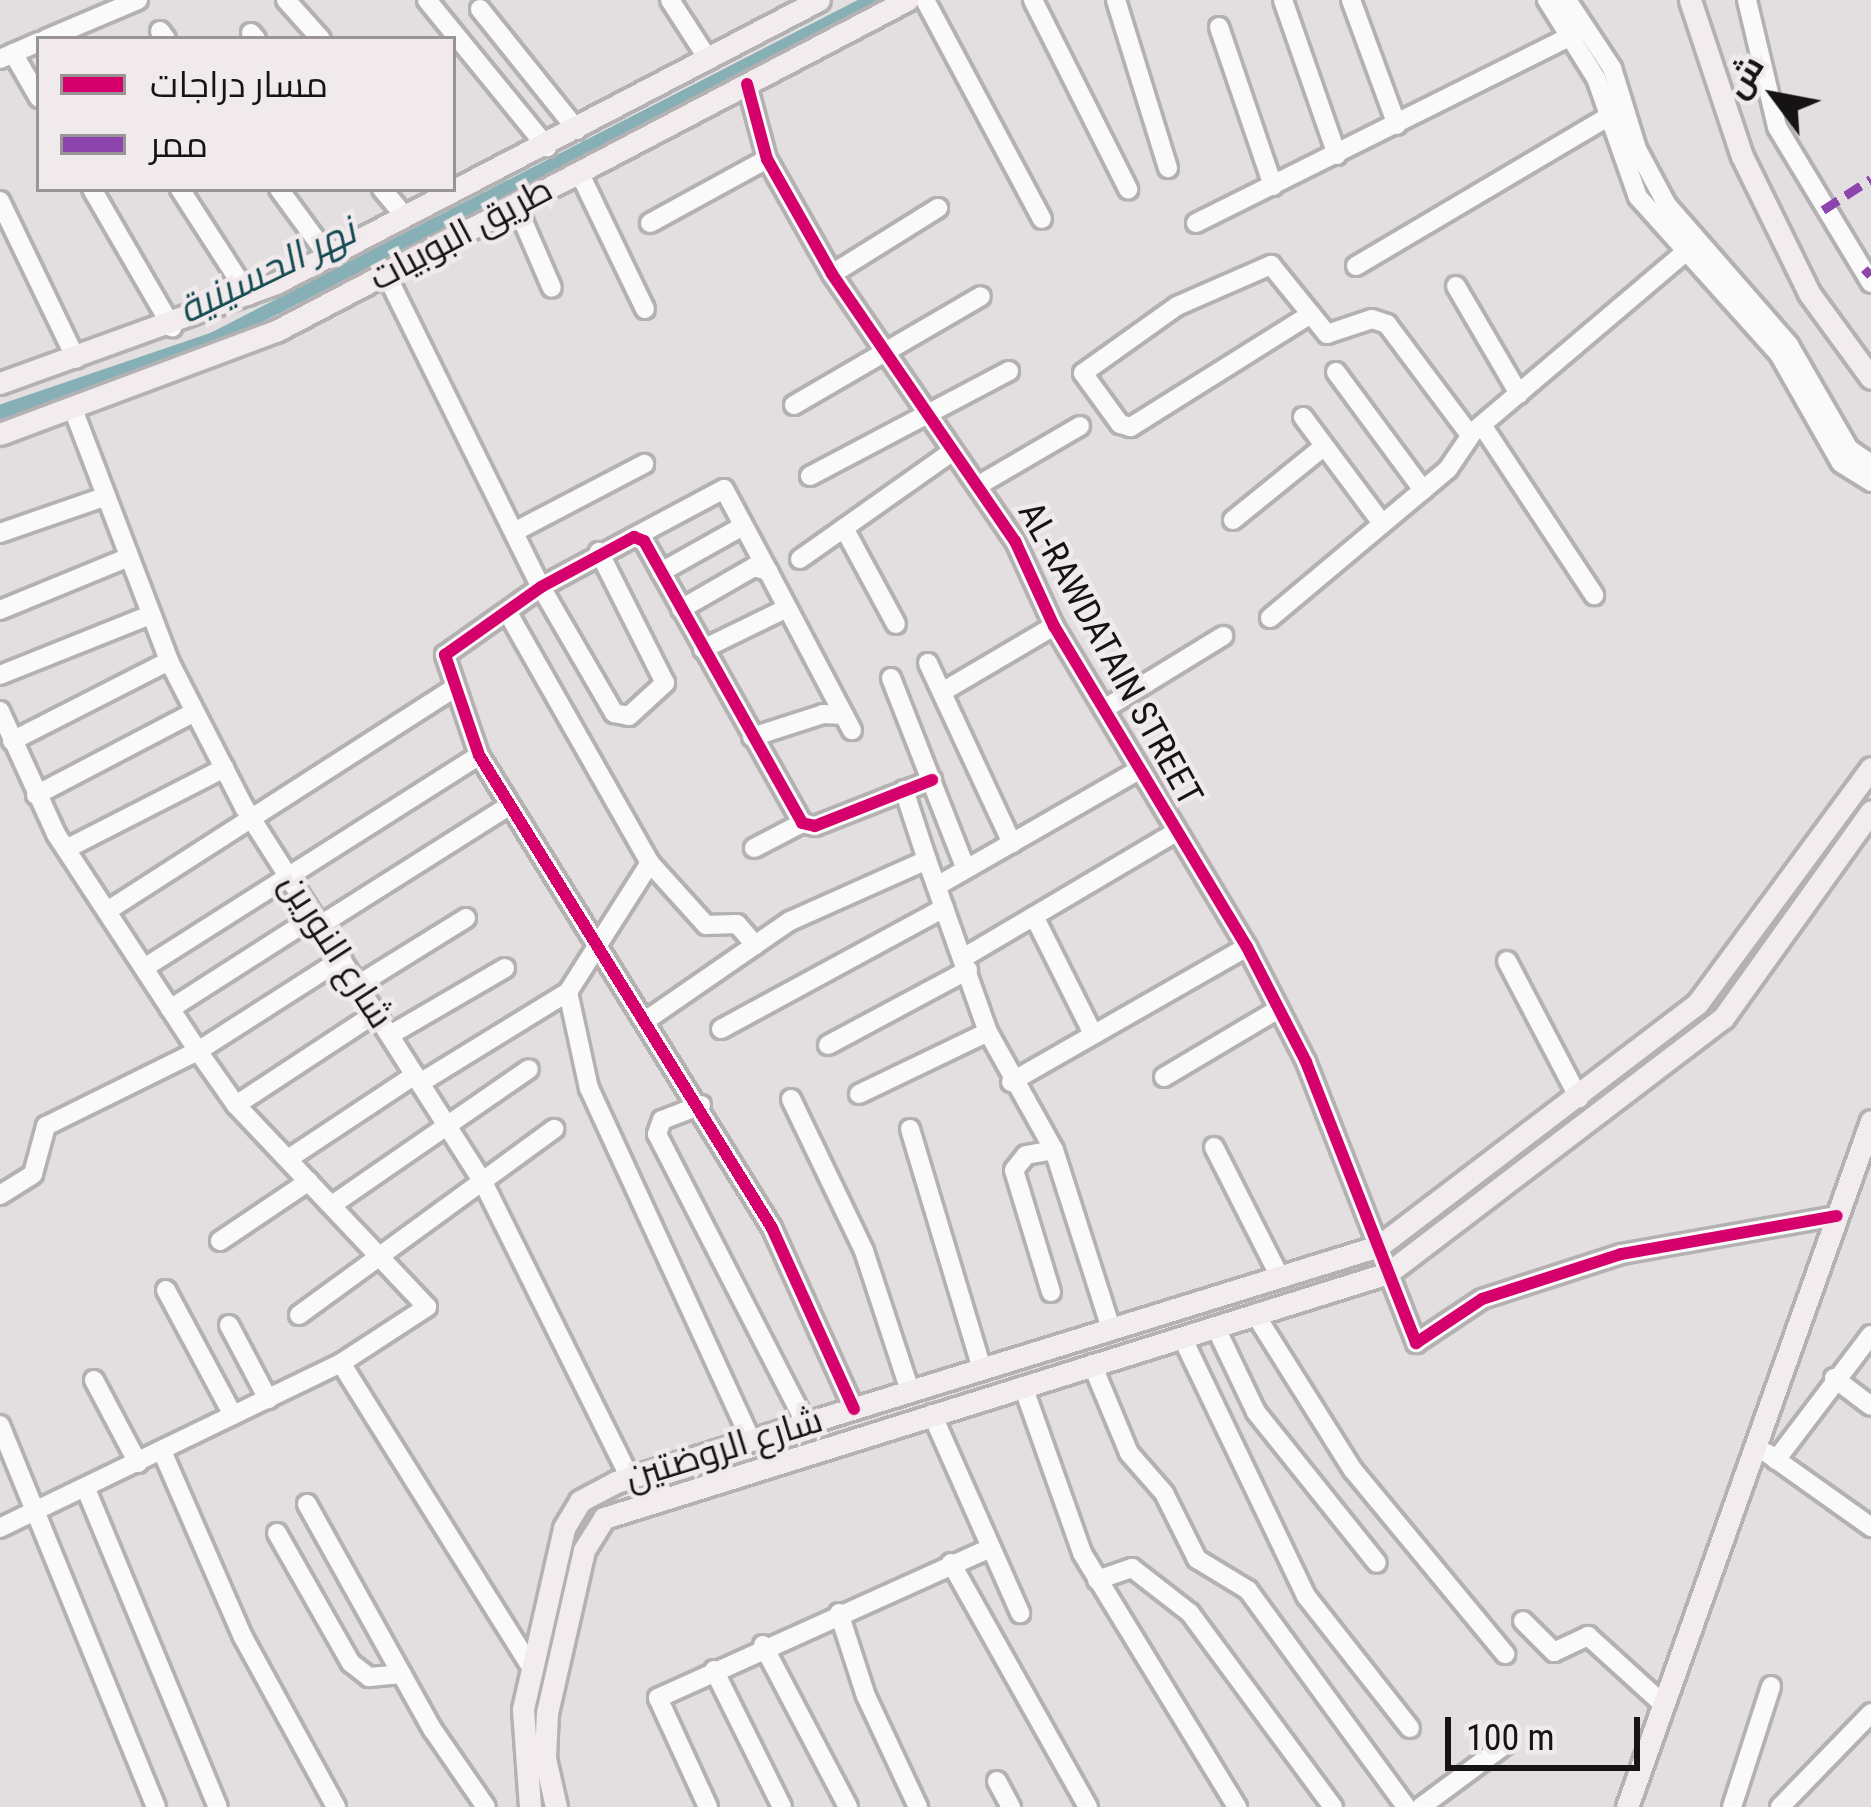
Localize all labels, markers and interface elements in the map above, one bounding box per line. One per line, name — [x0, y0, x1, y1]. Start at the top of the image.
legend — [36, 36, 456, 192]
north arrow — [1715, 36, 1835, 156]
text: ش — [1716, 48, 1772, 105]
text: مسار دراجات — [150, 64, 328, 106]
text: ممر — [150, 124, 208, 166]
street label: طريق البوبيات — [362, 168, 560, 300]
water label: نهر الحسينية — [170, 208, 364, 334]
street label: AL-RAWDATAIN STREET — [1009, 495, 1211, 813]
street label: شارع النورين — [270, 865, 402, 1037]
street label: شارع الروضتين — [620, 1399, 828, 1499]
scale bar — [1451, 1693, 1646, 1767]
text: 100 m — [1466, 1717, 1555, 1759]

